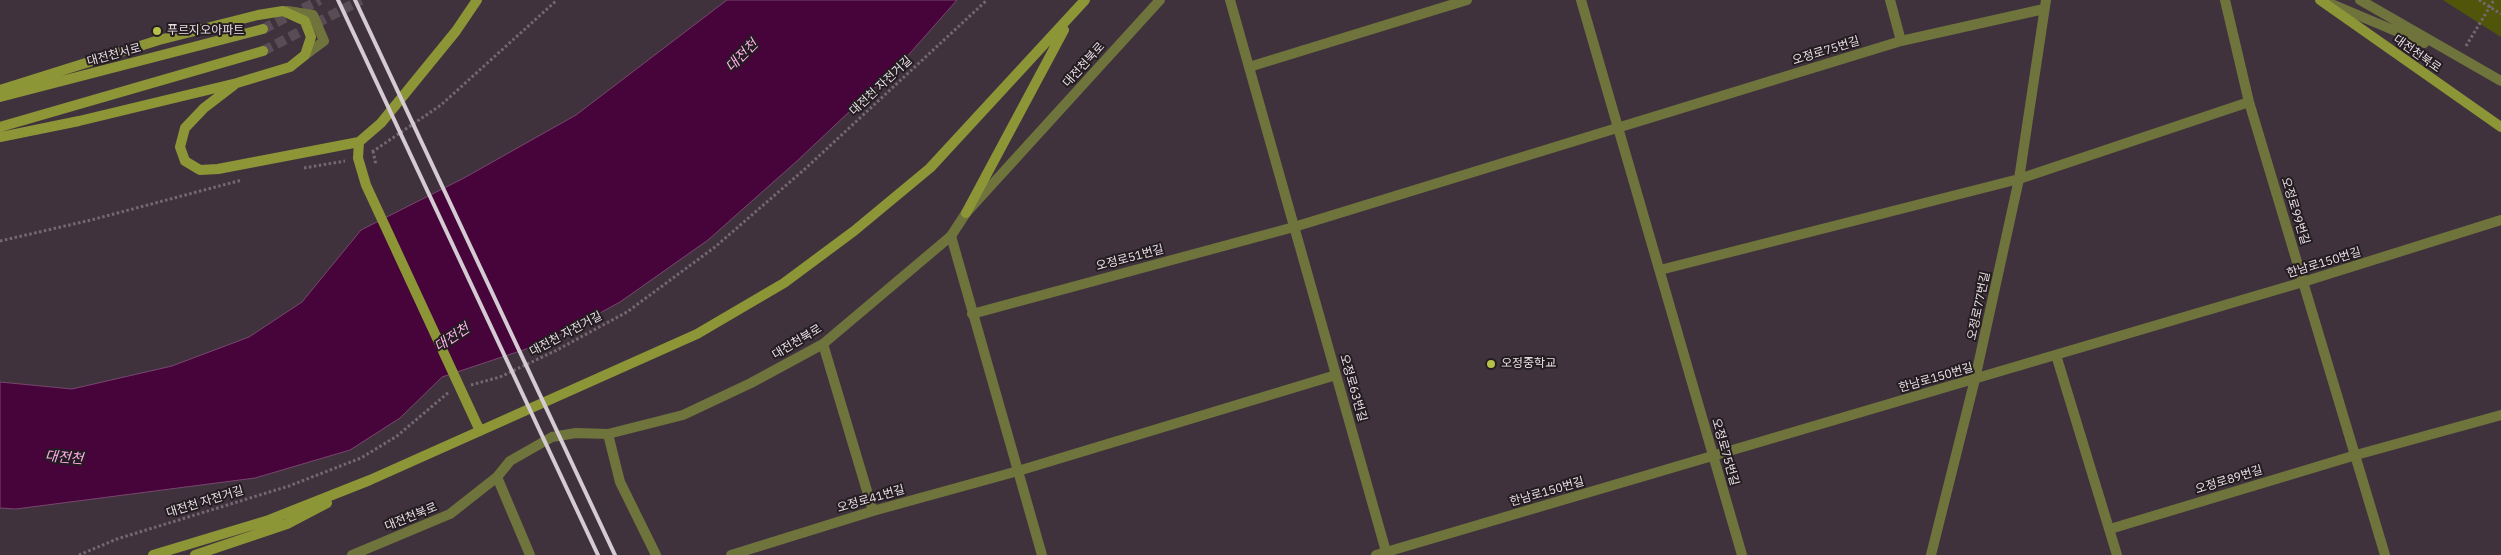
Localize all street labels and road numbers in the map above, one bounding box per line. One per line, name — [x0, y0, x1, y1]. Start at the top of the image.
street label: 대전천북로 — [2390, 32, 2444, 76]
street label: 오정로75번길 — [1791, 34, 1861, 68]
street label: 대전천북로 — [1060, 40, 1108, 90]
street label: 대전천서로 — [85, 41, 143, 69]
street label: 대전천 자전거길 — [847, 53, 915, 119]
street label: 오정로99번길 — [2278, 176, 2312, 246]
street label: 오정로51번길 — [1095, 242, 1165, 274]
street label: 한남로150번길 — [2285, 245, 2363, 281]
street label: 오정로77번길 — [1965, 270, 1993, 342]
street label: 대전천 자전거길 — [527, 309, 605, 359]
street label: 대전천북로 — [770, 322, 824, 362]
street label: 오정로63번길 — [1336, 353, 1370, 423]
street label: 한남로150번길 — [1897, 360, 1975, 396]
street label: 오정로75번길 — [1708, 417, 1742, 487]
street label: 오정로89번길 — [2194, 463, 2264, 497]
street label: 한남로150번길 — [1508, 474, 1586, 510]
street label: 오정로41번길 — [836, 482, 906, 516]
street label: 대전천 자전거길 — [165, 483, 245, 521]
street label: 대전천북로 — [383, 500, 439, 534]

